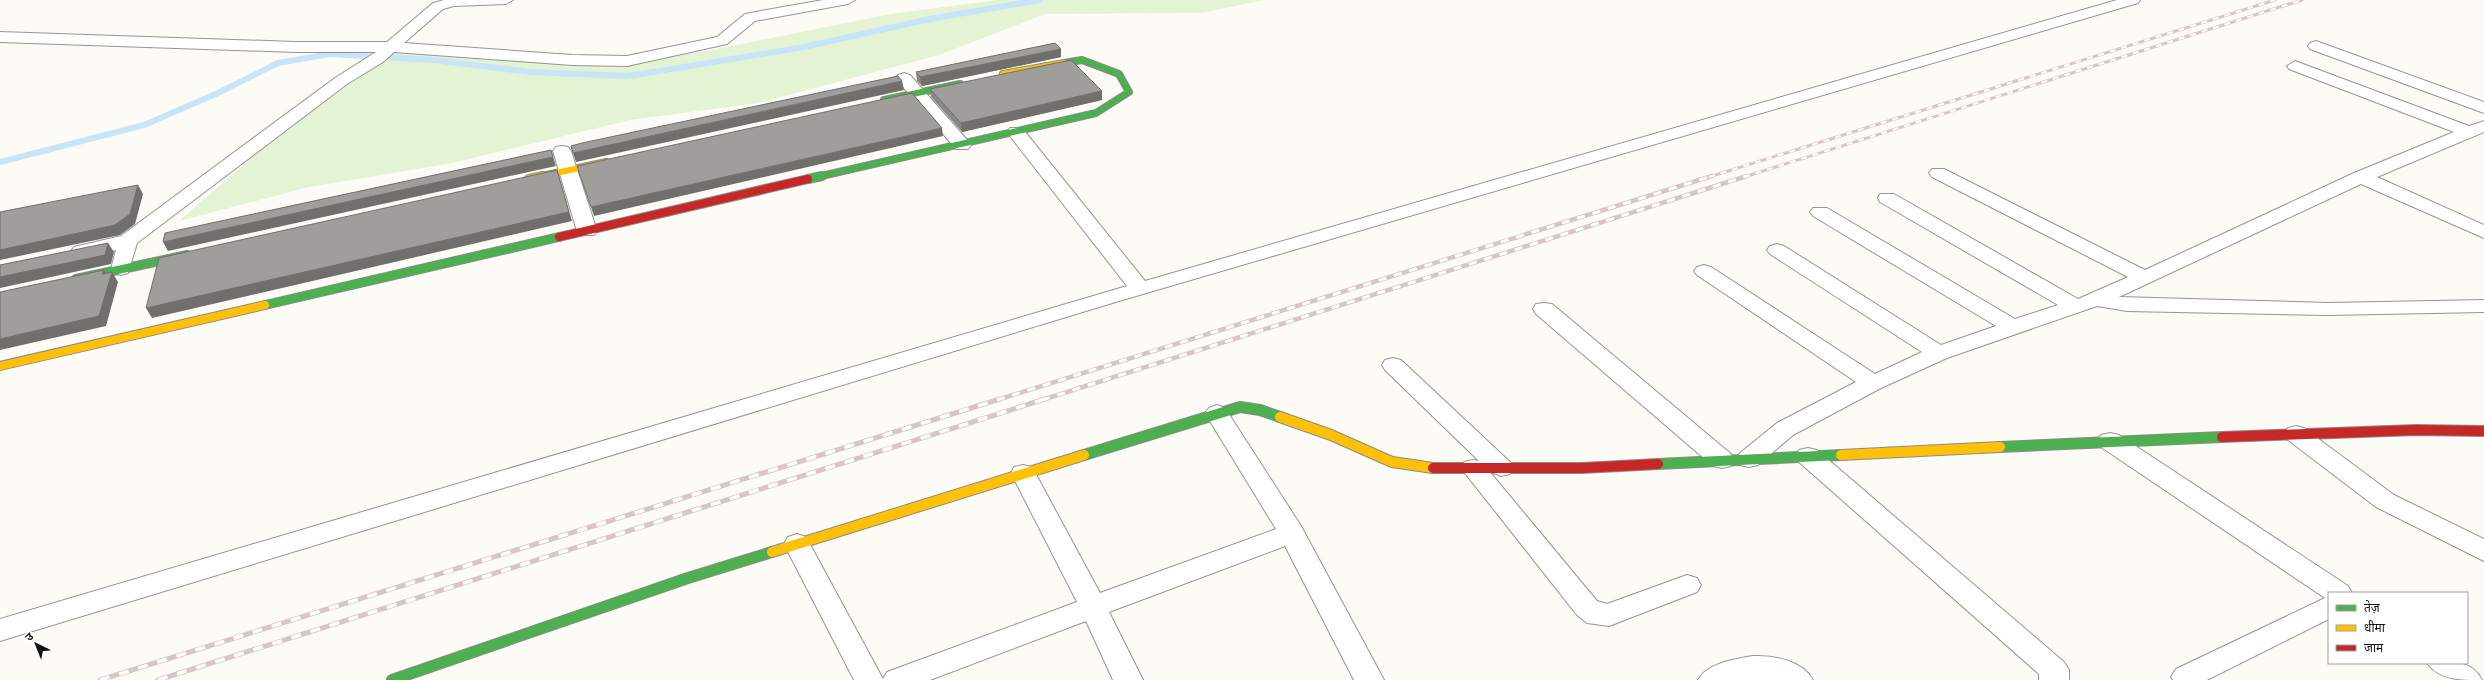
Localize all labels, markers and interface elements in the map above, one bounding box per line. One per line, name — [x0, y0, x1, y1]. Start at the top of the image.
legend — [2328, 592, 2468, 664]
text: तेज़ — [2364, 600, 2381, 615]
text: धीमा — [2364, 620, 2386, 635]
north arrow — [16, 624, 56, 664]
text: उ — [23, 630, 37, 644]
text: जाम — [2364, 641, 2384, 655]

